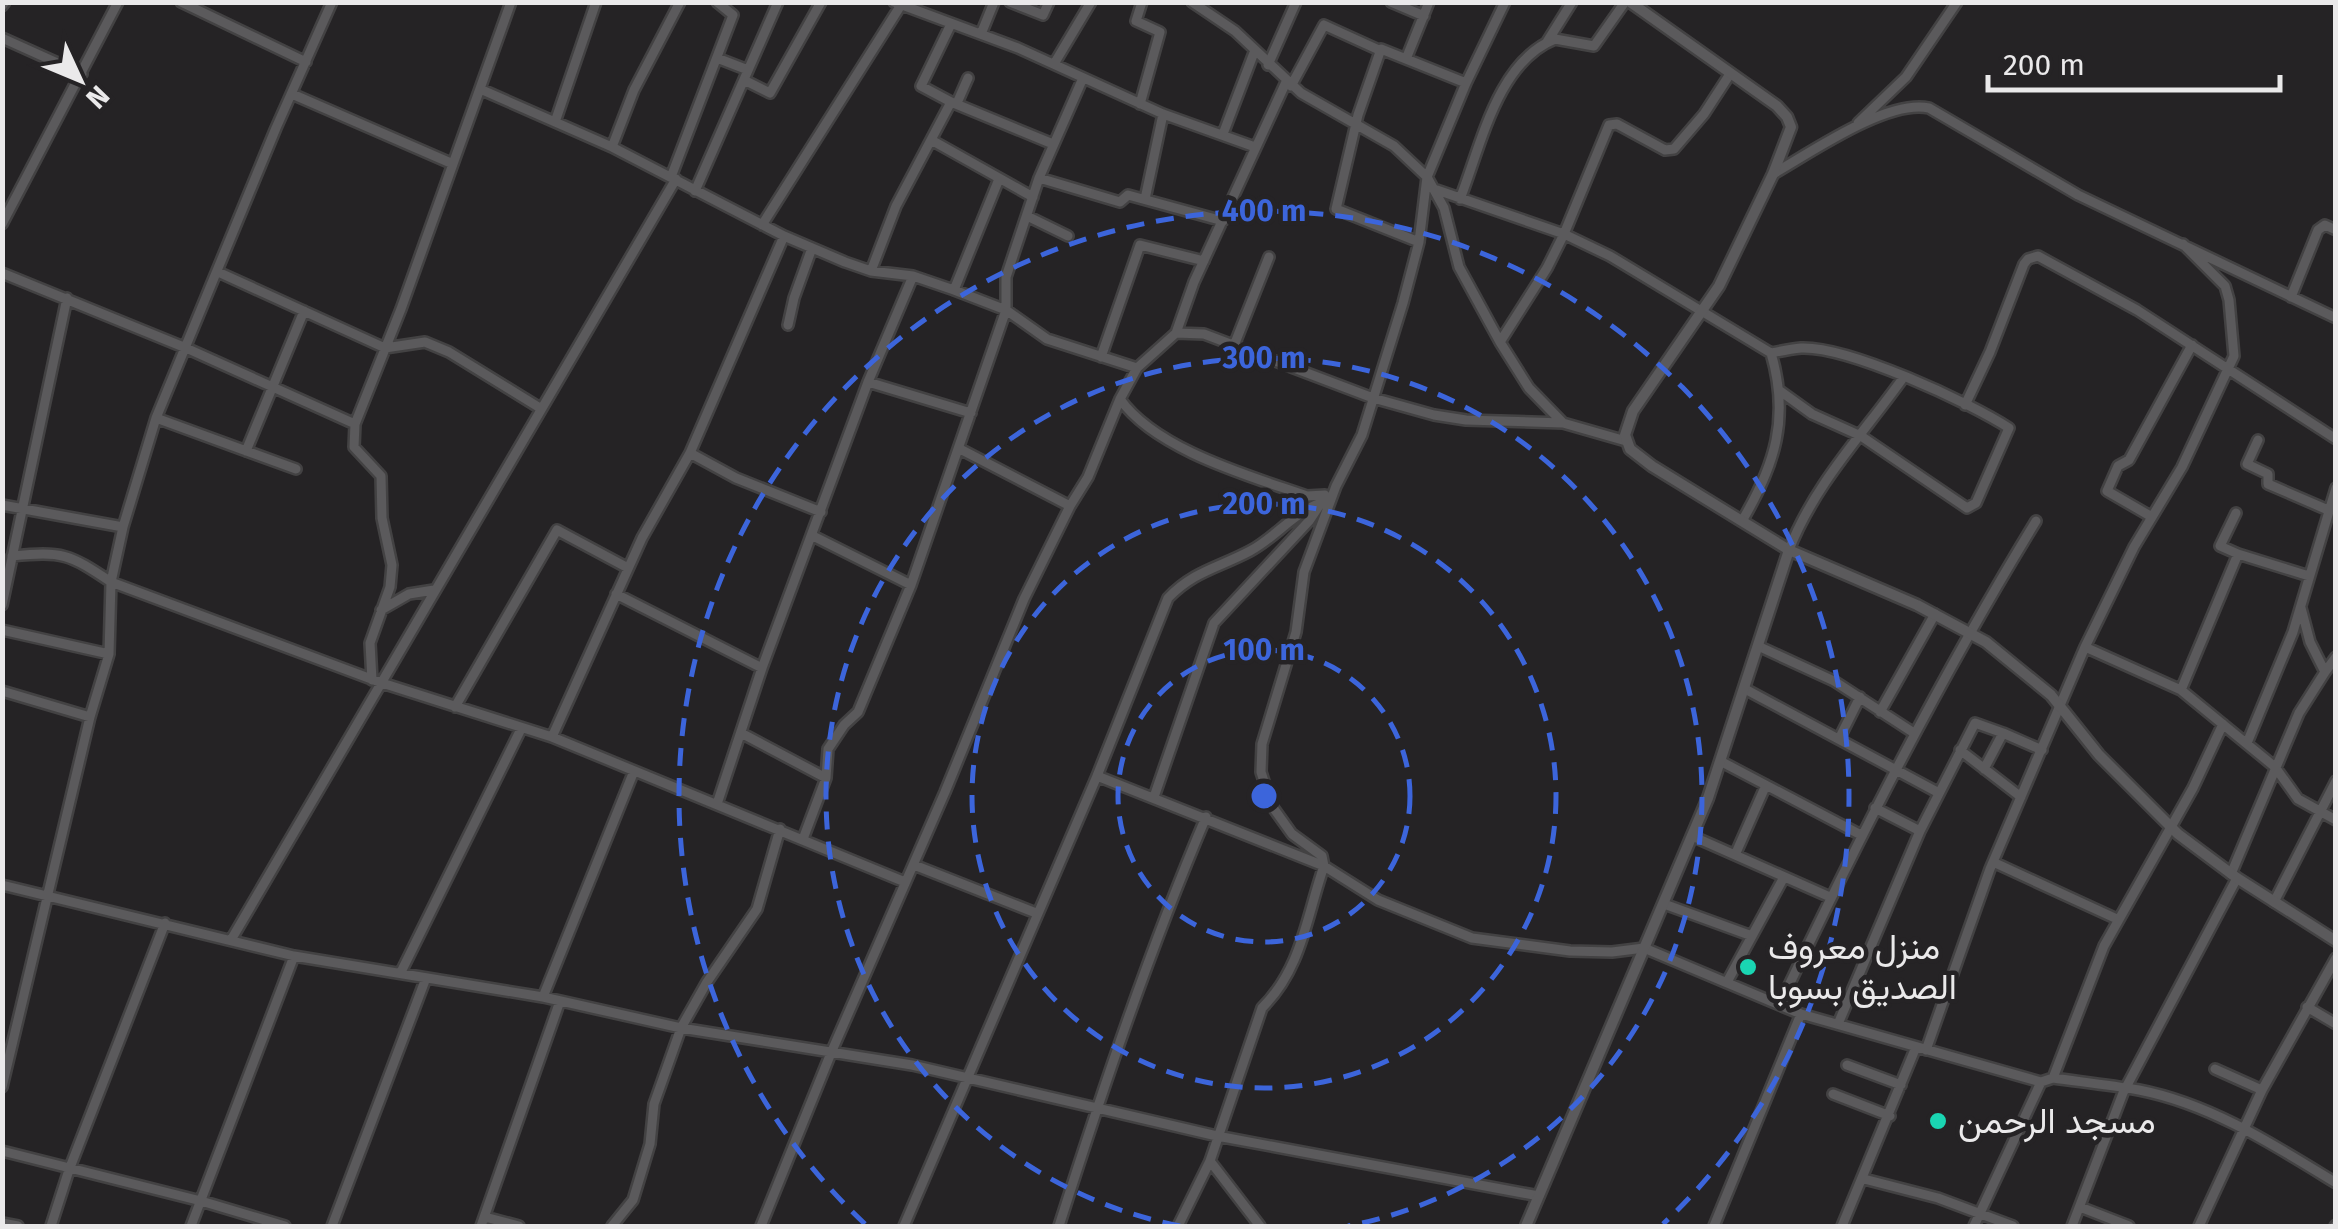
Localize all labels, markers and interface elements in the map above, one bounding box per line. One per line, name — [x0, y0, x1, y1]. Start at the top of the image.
north arrow — [30, 30, 130, 130]
scale bar — [1988, 30, 2280, 92]
text: 200 m — [2003, 47, 2085, 83]
text: N — [79, 79, 116, 115]
text: 400 m — [1222, 193, 1306, 229]
text: 300 m — [1221, 340, 1306, 376]
text: 200 m — [1222, 486, 1306, 522]
text: 100 m — [1223, 632, 1305, 668]
centre of rings — [1246, 778, 1282, 814]
place label: منزل معروف الصديق بسوبا — [1768, 926, 1957, 1009]
marker: منزل معروف الصديق بسوبا — [1737, 956, 1759, 978]
place label: مسجد الرحمن — [1958, 1100, 2156, 1143]
marker: مسجد الرحمن — [1927, 1110, 1949, 1132]

